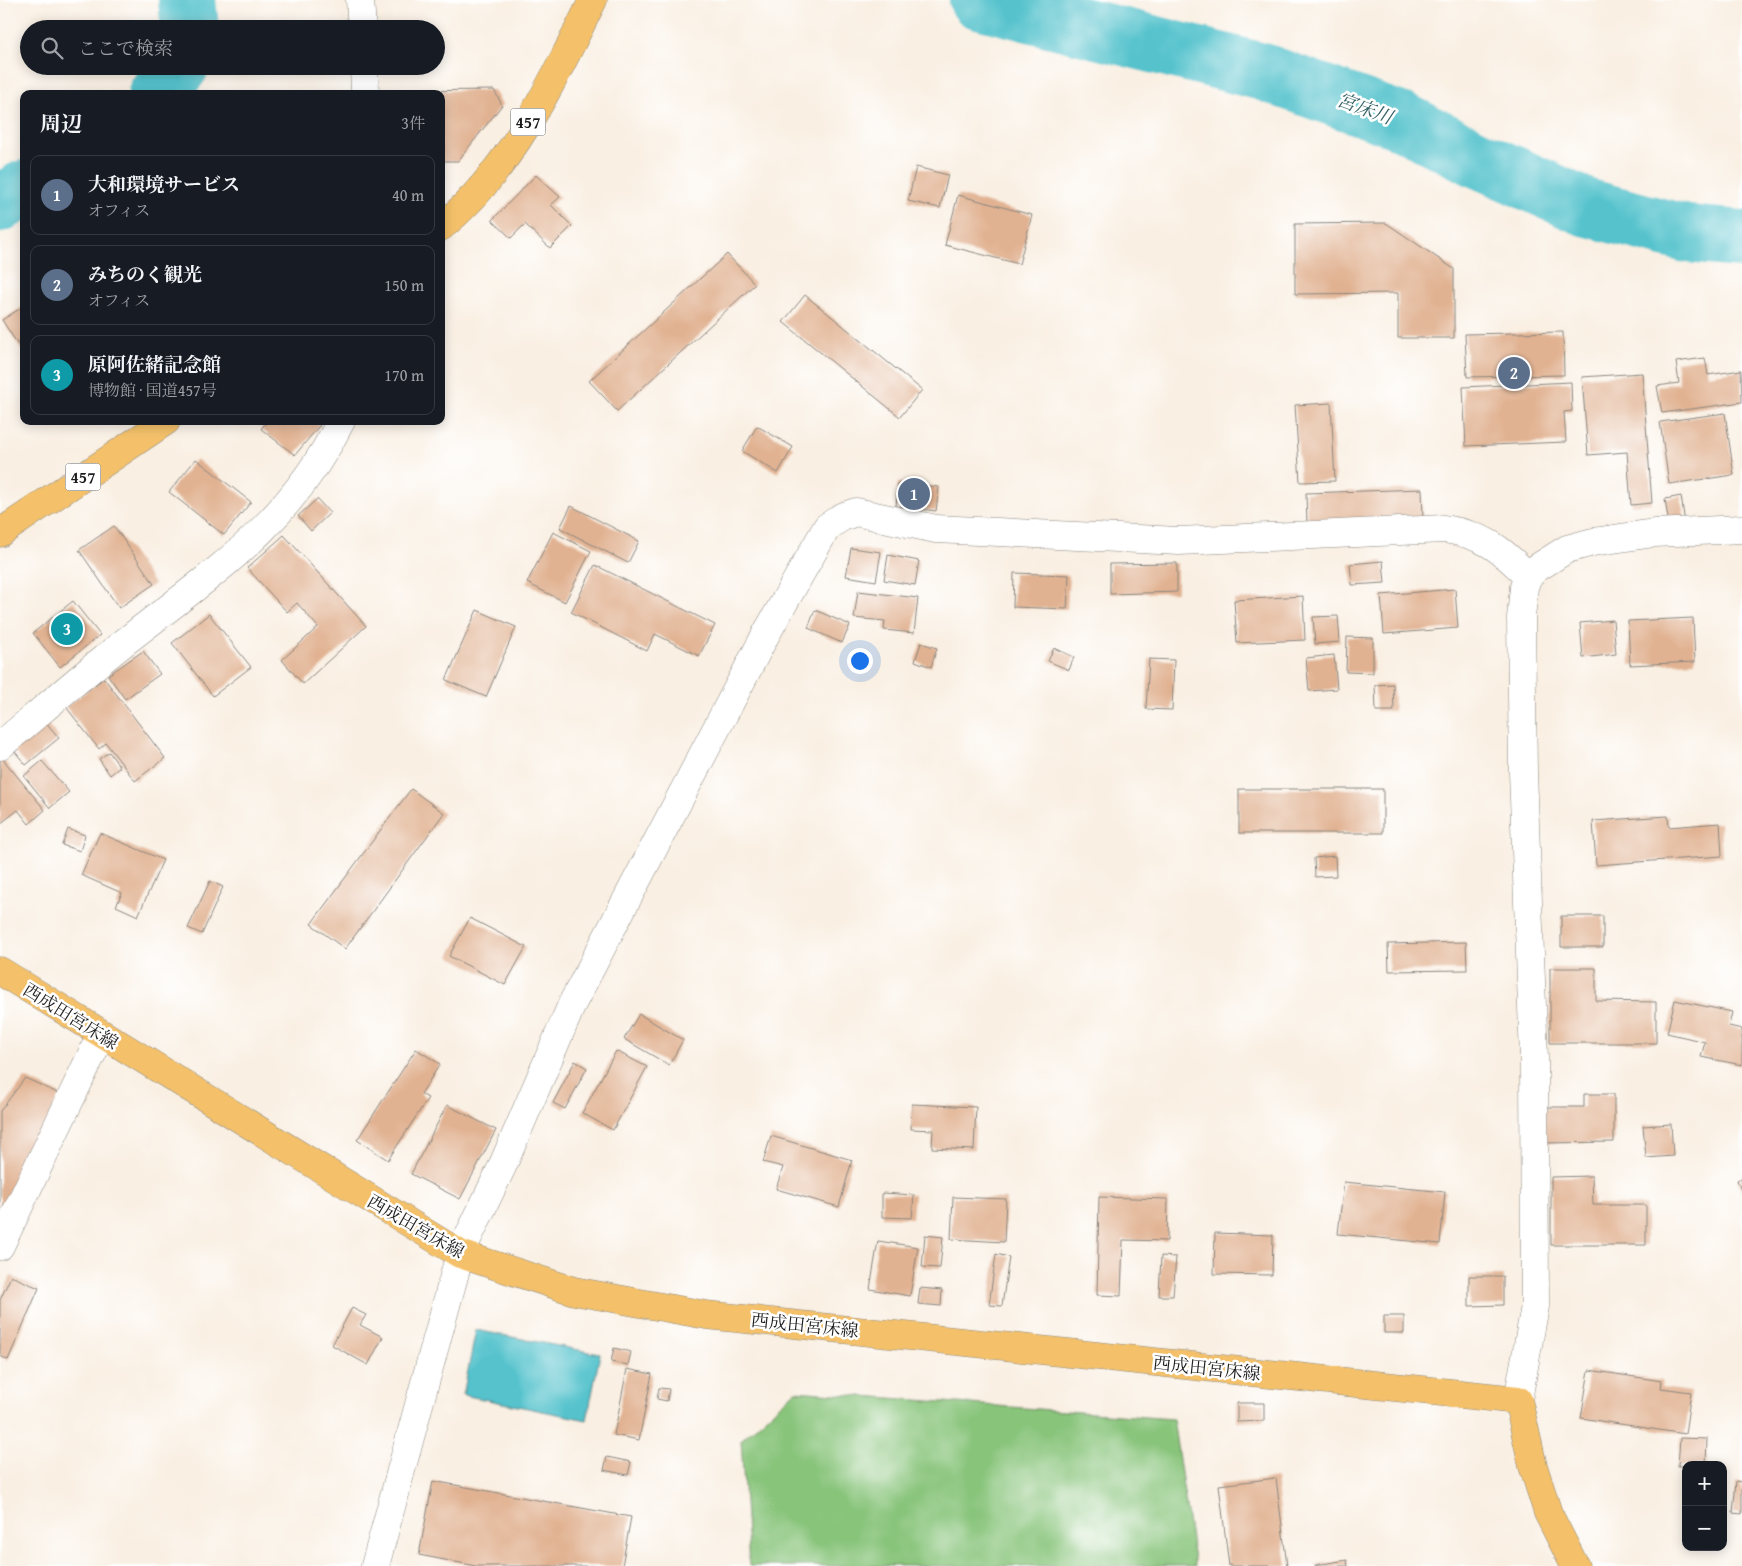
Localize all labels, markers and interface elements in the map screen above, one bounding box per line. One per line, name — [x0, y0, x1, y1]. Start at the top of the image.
search box — [20, 20, 445, 75]
icon: search — [38, 34, 66, 62]
text: ここで検索 — [78, 34, 173, 62]
water label: 宮床川 — [1333, 85, 1398, 132]
text: 周辺 — [40, 108, 82, 139]
road number: 457 — [510, 108, 546, 136]
text: 3件 — [401, 111, 425, 135]
text: 大和環境サービス — [88, 170, 240, 198]
text: 1 — [53, 183, 61, 207]
text: 40 m — [392, 183, 424, 207]
text: オフィス — [88, 198, 150, 222]
text: みちのく観光 — [88, 260, 202, 288]
text: 2 — [53, 273, 61, 297]
text: 150 m — [384, 273, 424, 297]
text: オフィス — [88, 288, 150, 312]
text: 原阿佐緒記念館 — [88, 350, 221, 378]
pin: 2 — [1498, 354, 1530, 392]
text: 3 — [53, 363, 61, 387]
text: 170 m — [384, 363, 424, 387]
text: 博物館 · 国道457号 — [88, 378, 217, 402]
road number: 457 — [66, 464, 100, 491]
pin: 1 — [898, 475, 930, 513]
pin: 3 — [51, 610, 83, 648]
your location — [847, 648, 873, 674]
street label: 西成田宮床線 — [18, 976, 124, 1056]
street label: 西成田宮床線 — [362, 1187, 470, 1265]
street label: 西成田宮床線 — [750, 1306, 860, 1344]
street label: 西成田宮床線 — [1152, 1349, 1262, 1387]
map controls — [1682, 1461, 1727, 1551]
button: + — [1682, 1461, 1727, 1506]
button: − — [1682, 1506, 1727, 1551]

